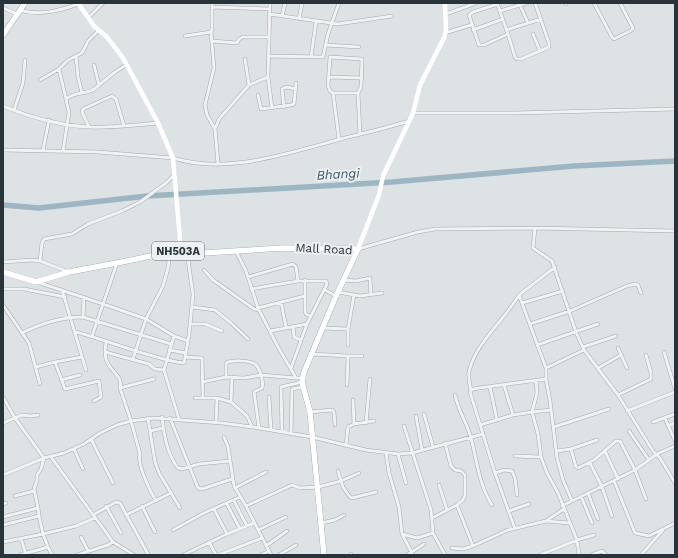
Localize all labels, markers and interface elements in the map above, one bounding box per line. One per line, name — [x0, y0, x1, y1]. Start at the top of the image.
water label: Bhangi — [316, 165, 361, 183]
street label: Mall Road — [295, 241, 353, 257]
road number: NH503A — [152, 242, 204, 260]

